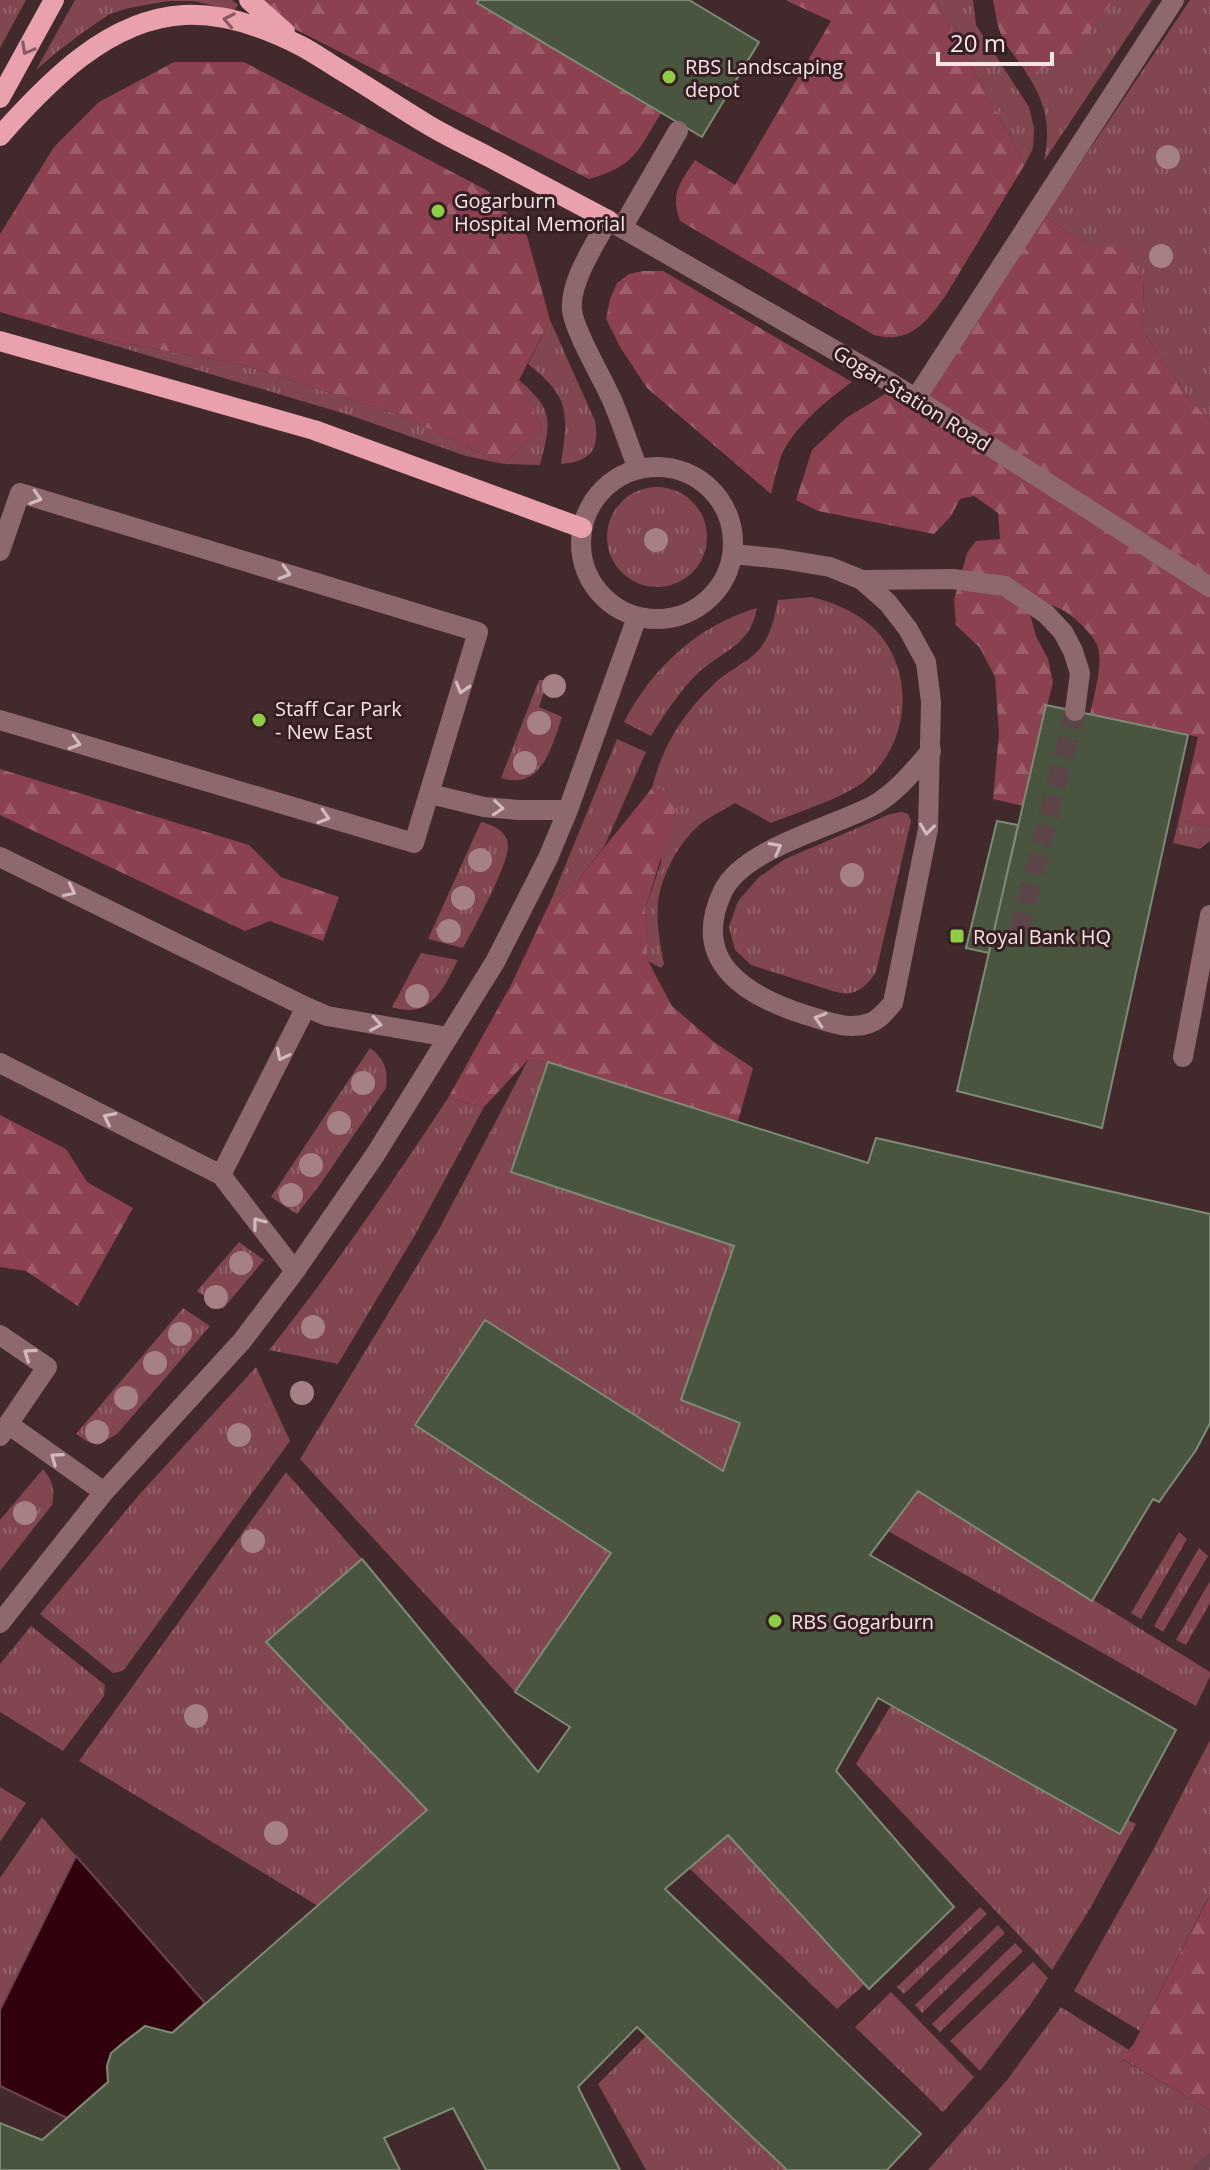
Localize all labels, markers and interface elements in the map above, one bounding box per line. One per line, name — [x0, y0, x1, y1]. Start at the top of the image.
one-way arrow — [223, 12, 236, 29]
scale bar — [938, 16, 1052, 66]
text: 20 m — [950, 26, 1006, 59]
one-way arrow — [21, 40, 37, 55]
place label: RBS Landscaping depot — [685, 53, 843, 103]
marker: RBS Landscaping depot — [660, 68, 678, 86]
place label: Gogarburn Hospital Memorial — [454, 187, 625, 237]
marker: Gogarburn Hospital Memorial — [429, 202, 447, 220]
street label: Gogar Station Road — [828, 339, 996, 457]
one-way arrow — [28, 488, 42, 504]
one-way arrow — [277, 564, 291, 580]
one-way arrow — [455, 680, 471, 694]
place label: Staff Car Park - New East — [275, 695, 402, 745]
marker: Staff Car Park - New East — [250, 711, 268, 729]
one-way arrow — [67, 734, 81, 750]
one-way arrow — [492, 799, 505, 816]
one-way arrow — [317, 808, 330, 824]
one-way arrow — [919, 822, 936, 836]
one-way arrow — [768, 842, 782, 858]
one-way arrow — [62, 881, 76, 897]
place label: Royal Bank HQ — [973, 923, 1111, 950]
marker: Royal Bank HQ — [948, 927, 966, 945]
one-way arrow — [813, 1012, 827, 1028]
one-way arrow — [370, 1015, 383, 1032]
one-way arrow — [276, 1046, 291, 1061]
one-way arrow — [103, 1113, 118, 1128]
one-way arrow — [253, 1218, 268, 1232]
one-way arrow — [23, 1349, 37, 1364]
one-way arrow — [50, 1453, 65, 1468]
place label: RBS Gogarburn — [791, 1608, 934, 1635]
marker: RBS Gogarburn — [766, 1612, 784, 1630]

